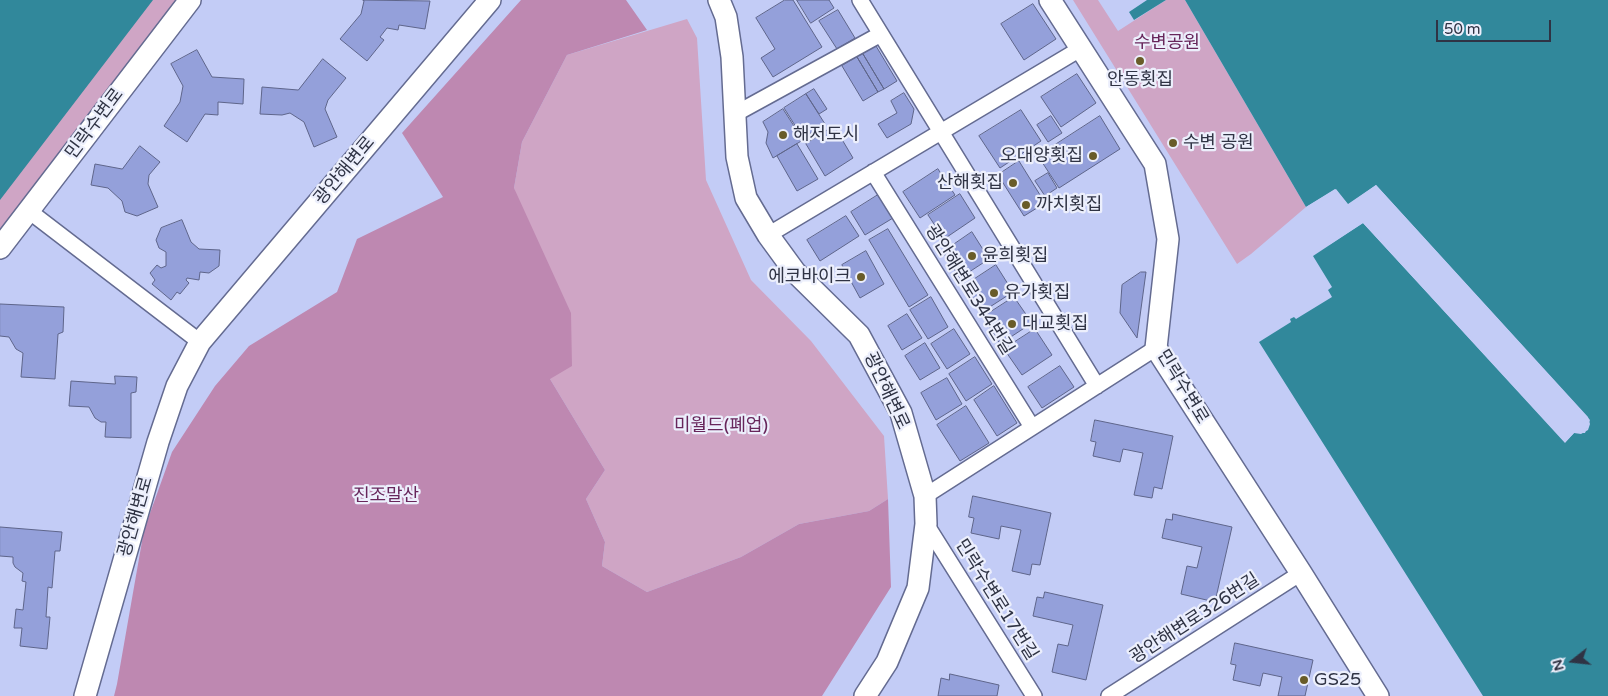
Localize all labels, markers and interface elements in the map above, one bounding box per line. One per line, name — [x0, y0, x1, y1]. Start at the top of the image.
scale bar — [1438, 10, 1553, 42]
text: 50 m — [1444, 20, 1481, 38]
park label: 수변공원 — [1134, 32, 1200, 54]
marker: 안동횟집 — [1134, 55, 1146, 67]
place label: 안동횟집 — [1107, 69, 1173, 91]
street label: 민락수변로 — [61, 84, 129, 164]
place label: 해저도시 — [793, 124, 859, 146]
marker: 해저도시 — [777, 129, 789, 141]
street label: 광안해변로 — [310, 132, 380, 210]
place label: 수변 공원 — [1183, 132, 1254, 154]
marker: 수변 공원 — [1167, 137, 1179, 149]
place label: 오대양횟집 — [1000, 145, 1083, 167]
marker: 오대양횟집 — [1087, 150, 1099, 162]
place label: 산해횟집 — [937, 172, 1003, 194]
marker: 산해횟집 — [1007, 177, 1019, 189]
place label: 까치횟집 — [1036, 194, 1102, 216]
marker: 까치횟집 — [1020, 199, 1032, 211]
street label: 광안해변로344번길 — [920, 221, 1018, 359]
place label: 윤희횟집 — [982, 245, 1048, 267]
marker: 윤희횟집 — [966, 250, 978, 262]
place label: 에코바이크 — [768, 266, 851, 288]
marker: 에코바이크 — [855, 271, 867, 283]
place label: 유가횟집 — [1004, 282, 1070, 304]
marker: 유가횟집 — [988, 287, 1000, 299]
place label: 대교횟집 — [1022, 313, 1088, 335]
marker: 대교횟집 — [1006, 318, 1018, 330]
street label: 민락수변로 — [1151, 346, 1213, 428]
street label: 광안해변로 — [859, 349, 913, 433]
park label: 미월드(폐업) — [674, 415, 768, 437]
street label: 광안해변로 — [114, 474, 158, 560]
park label: 진조말산 — [353, 485, 419, 507]
street label: 민락수변로17번길 — [950, 536, 1042, 664]
street label: 광안해변로326번길 — [1126, 569, 1264, 669]
north arrow — [1548, 636, 1598, 686]
text: N — [1548, 658, 1568, 673]
place label: GS25 — [1314, 669, 1361, 691]
marker: GS25 — [1298, 674, 1310, 686]

